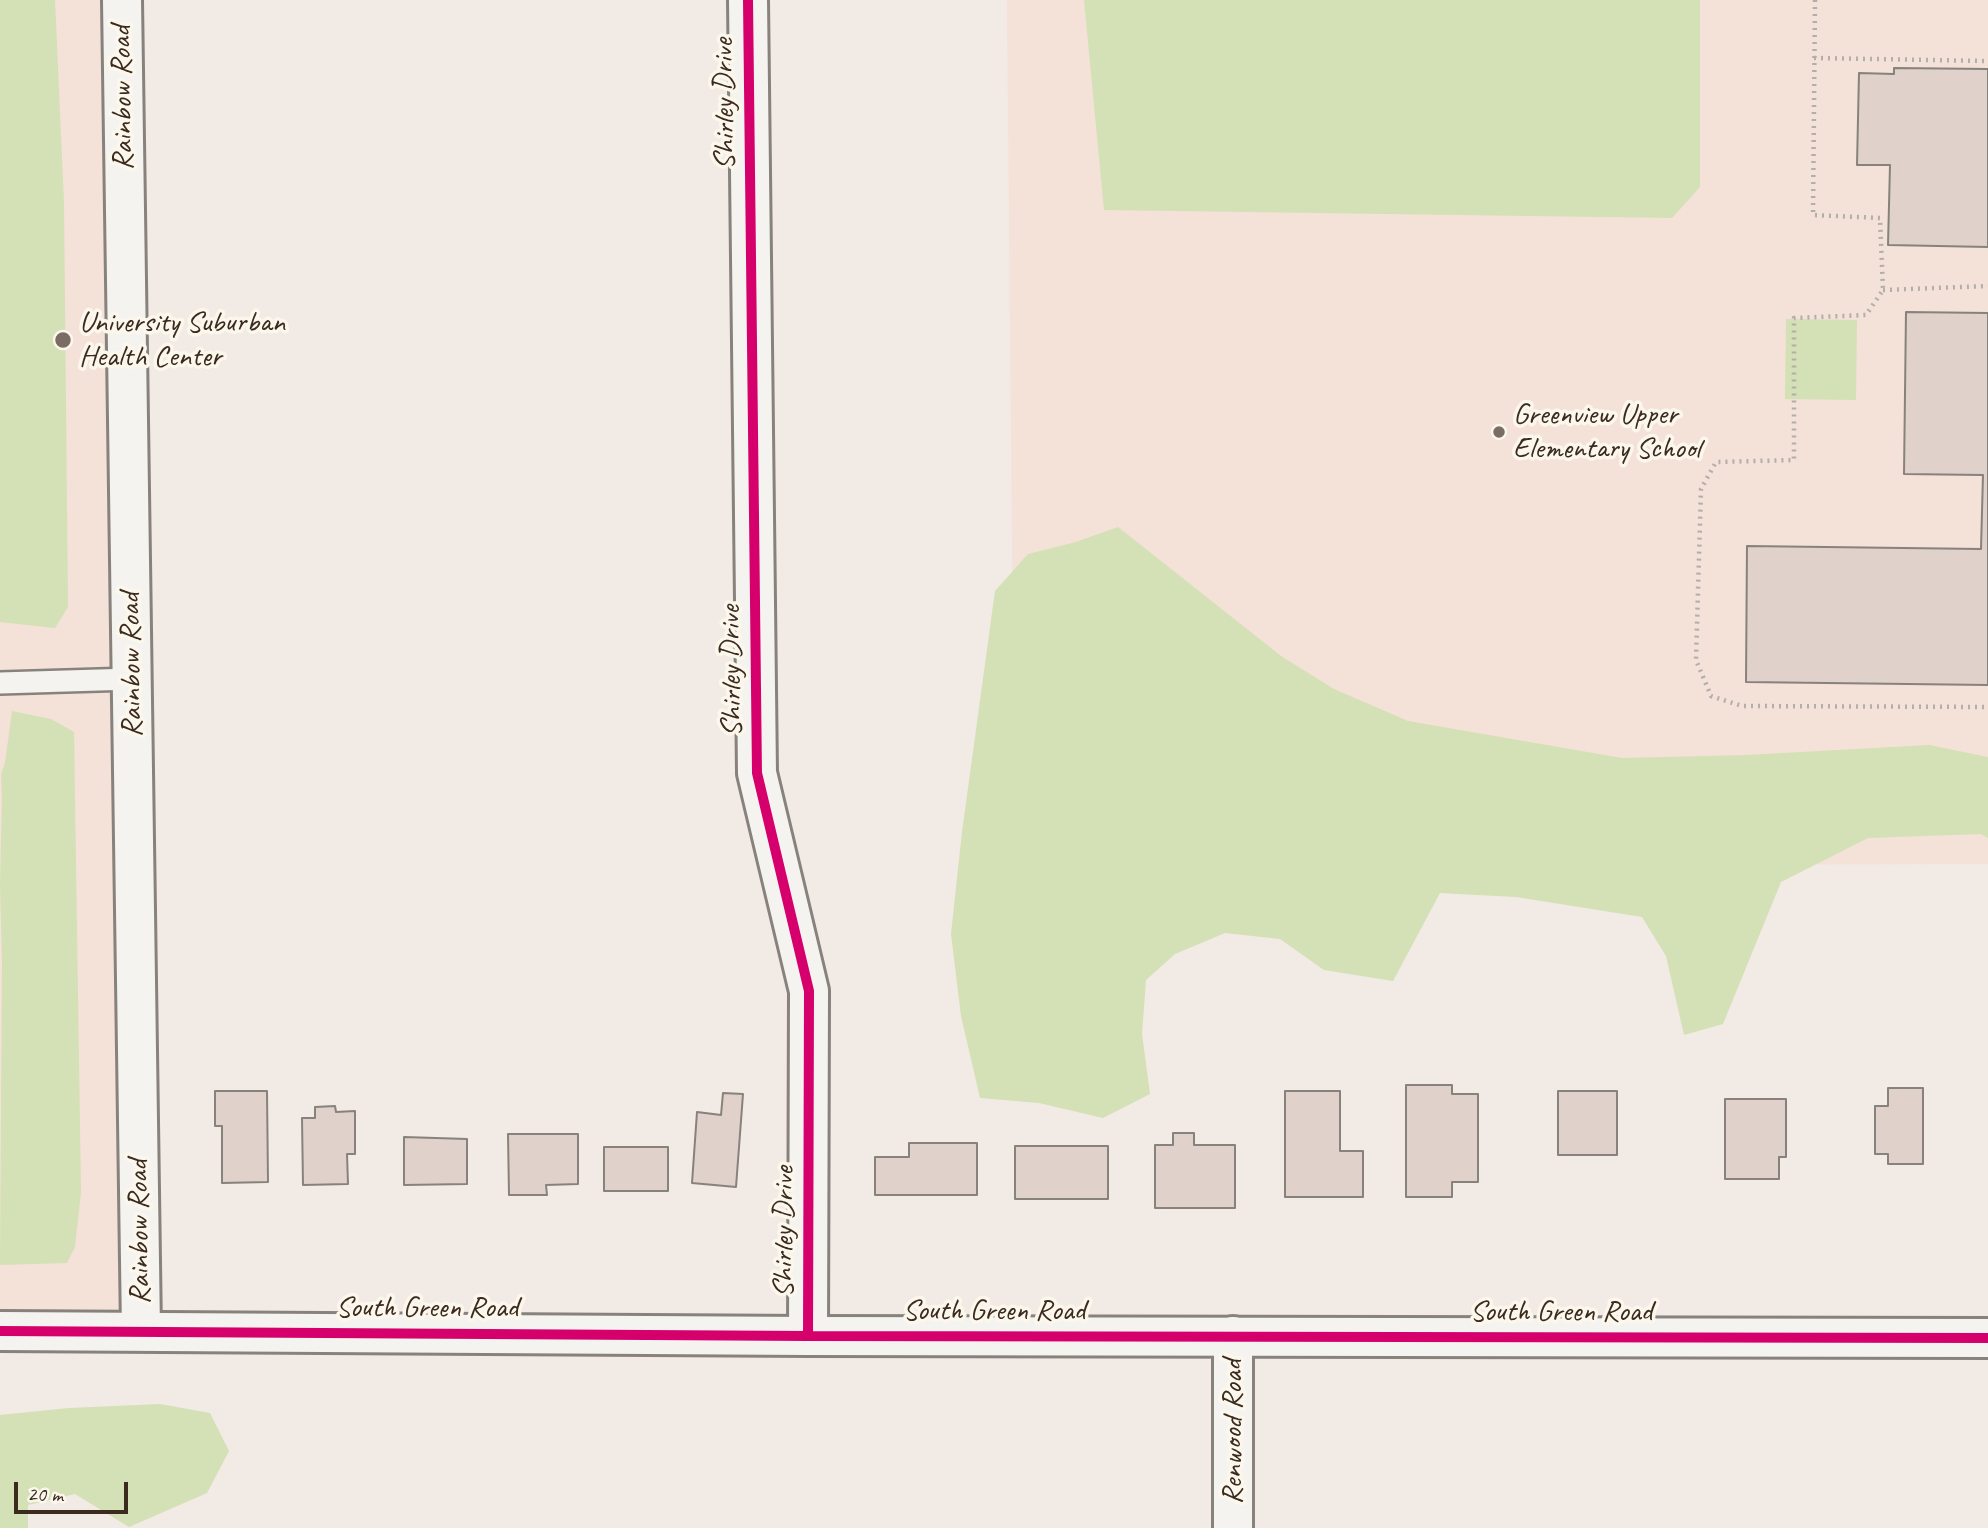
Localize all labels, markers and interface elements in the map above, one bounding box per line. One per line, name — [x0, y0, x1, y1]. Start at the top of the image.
street label: Rainbow Road — [104, 25, 142, 171]
street label: Shirley Drive — [706, 38, 744, 170]
place label: University Suburban Health Center — [79, 305, 285, 376]
marker: University Suburban Health Center — [53, 330, 73, 350]
place label: Greenview Upper Elementary School — [1513, 397, 1700, 467]
marker: Greenview Upper Elementary School — [1491, 424, 1507, 440]
street label: Rainbow Road — [113, 592, 151, 738]
street label: Shirley Drive — [713, 605, 751, 737]
street label: Rainbow Road — [121, 1159, 159, 1305]
street label: Shirley Drive — [766, 1166, 802, 1298]
street label: South Green Road — [336, 1290, 518, 1326]
street label: South Green Road — [903, 1293, 1085, 1329]
street label: South Green Road — [1470, 1294, 1652, 1330]
street label: Renwood Road — [1215, 1359, 1251, 1505]
scale bar — [18, 1468, 131, 1512]
text: 20 m — [27, 1481, 63, 1507]

